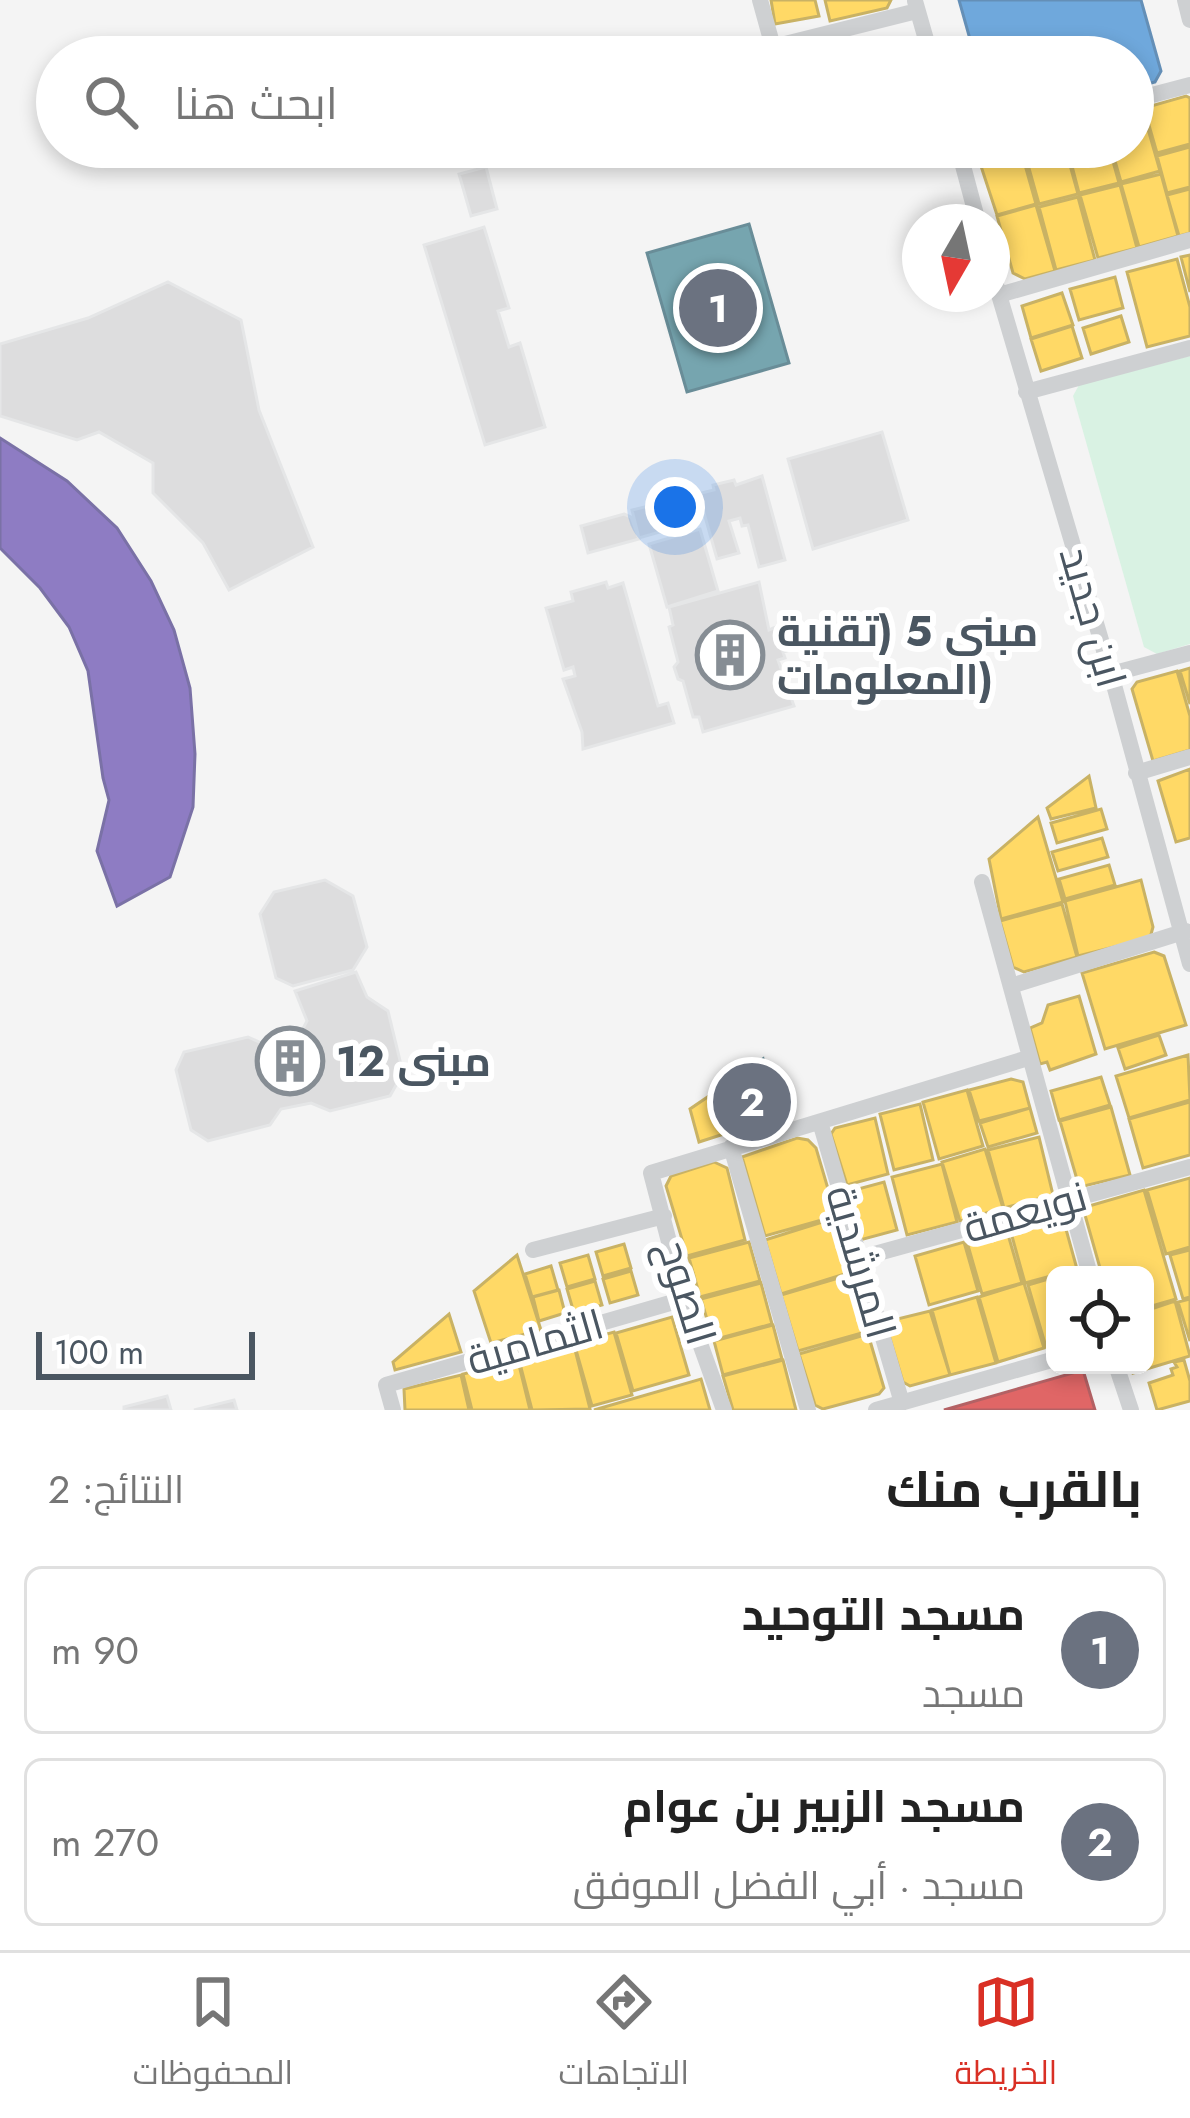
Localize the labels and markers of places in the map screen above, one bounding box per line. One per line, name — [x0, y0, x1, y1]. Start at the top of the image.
pin: 1 — [679, 263, 757, 353]
place label: مبنى 5 (تقنية المعلومات) — [777, 601, 1038, 710]
building icon: مبنى 5 (تقنية المعلومات) — [695, 620, 765, 690]
building icon: مبنى 12 — [255, 1026, 325, 1096]
place label: مبنى 12 — [336, 1031, 491, 1092]
pin: 2 — [713, 1057, 791, 1147]

